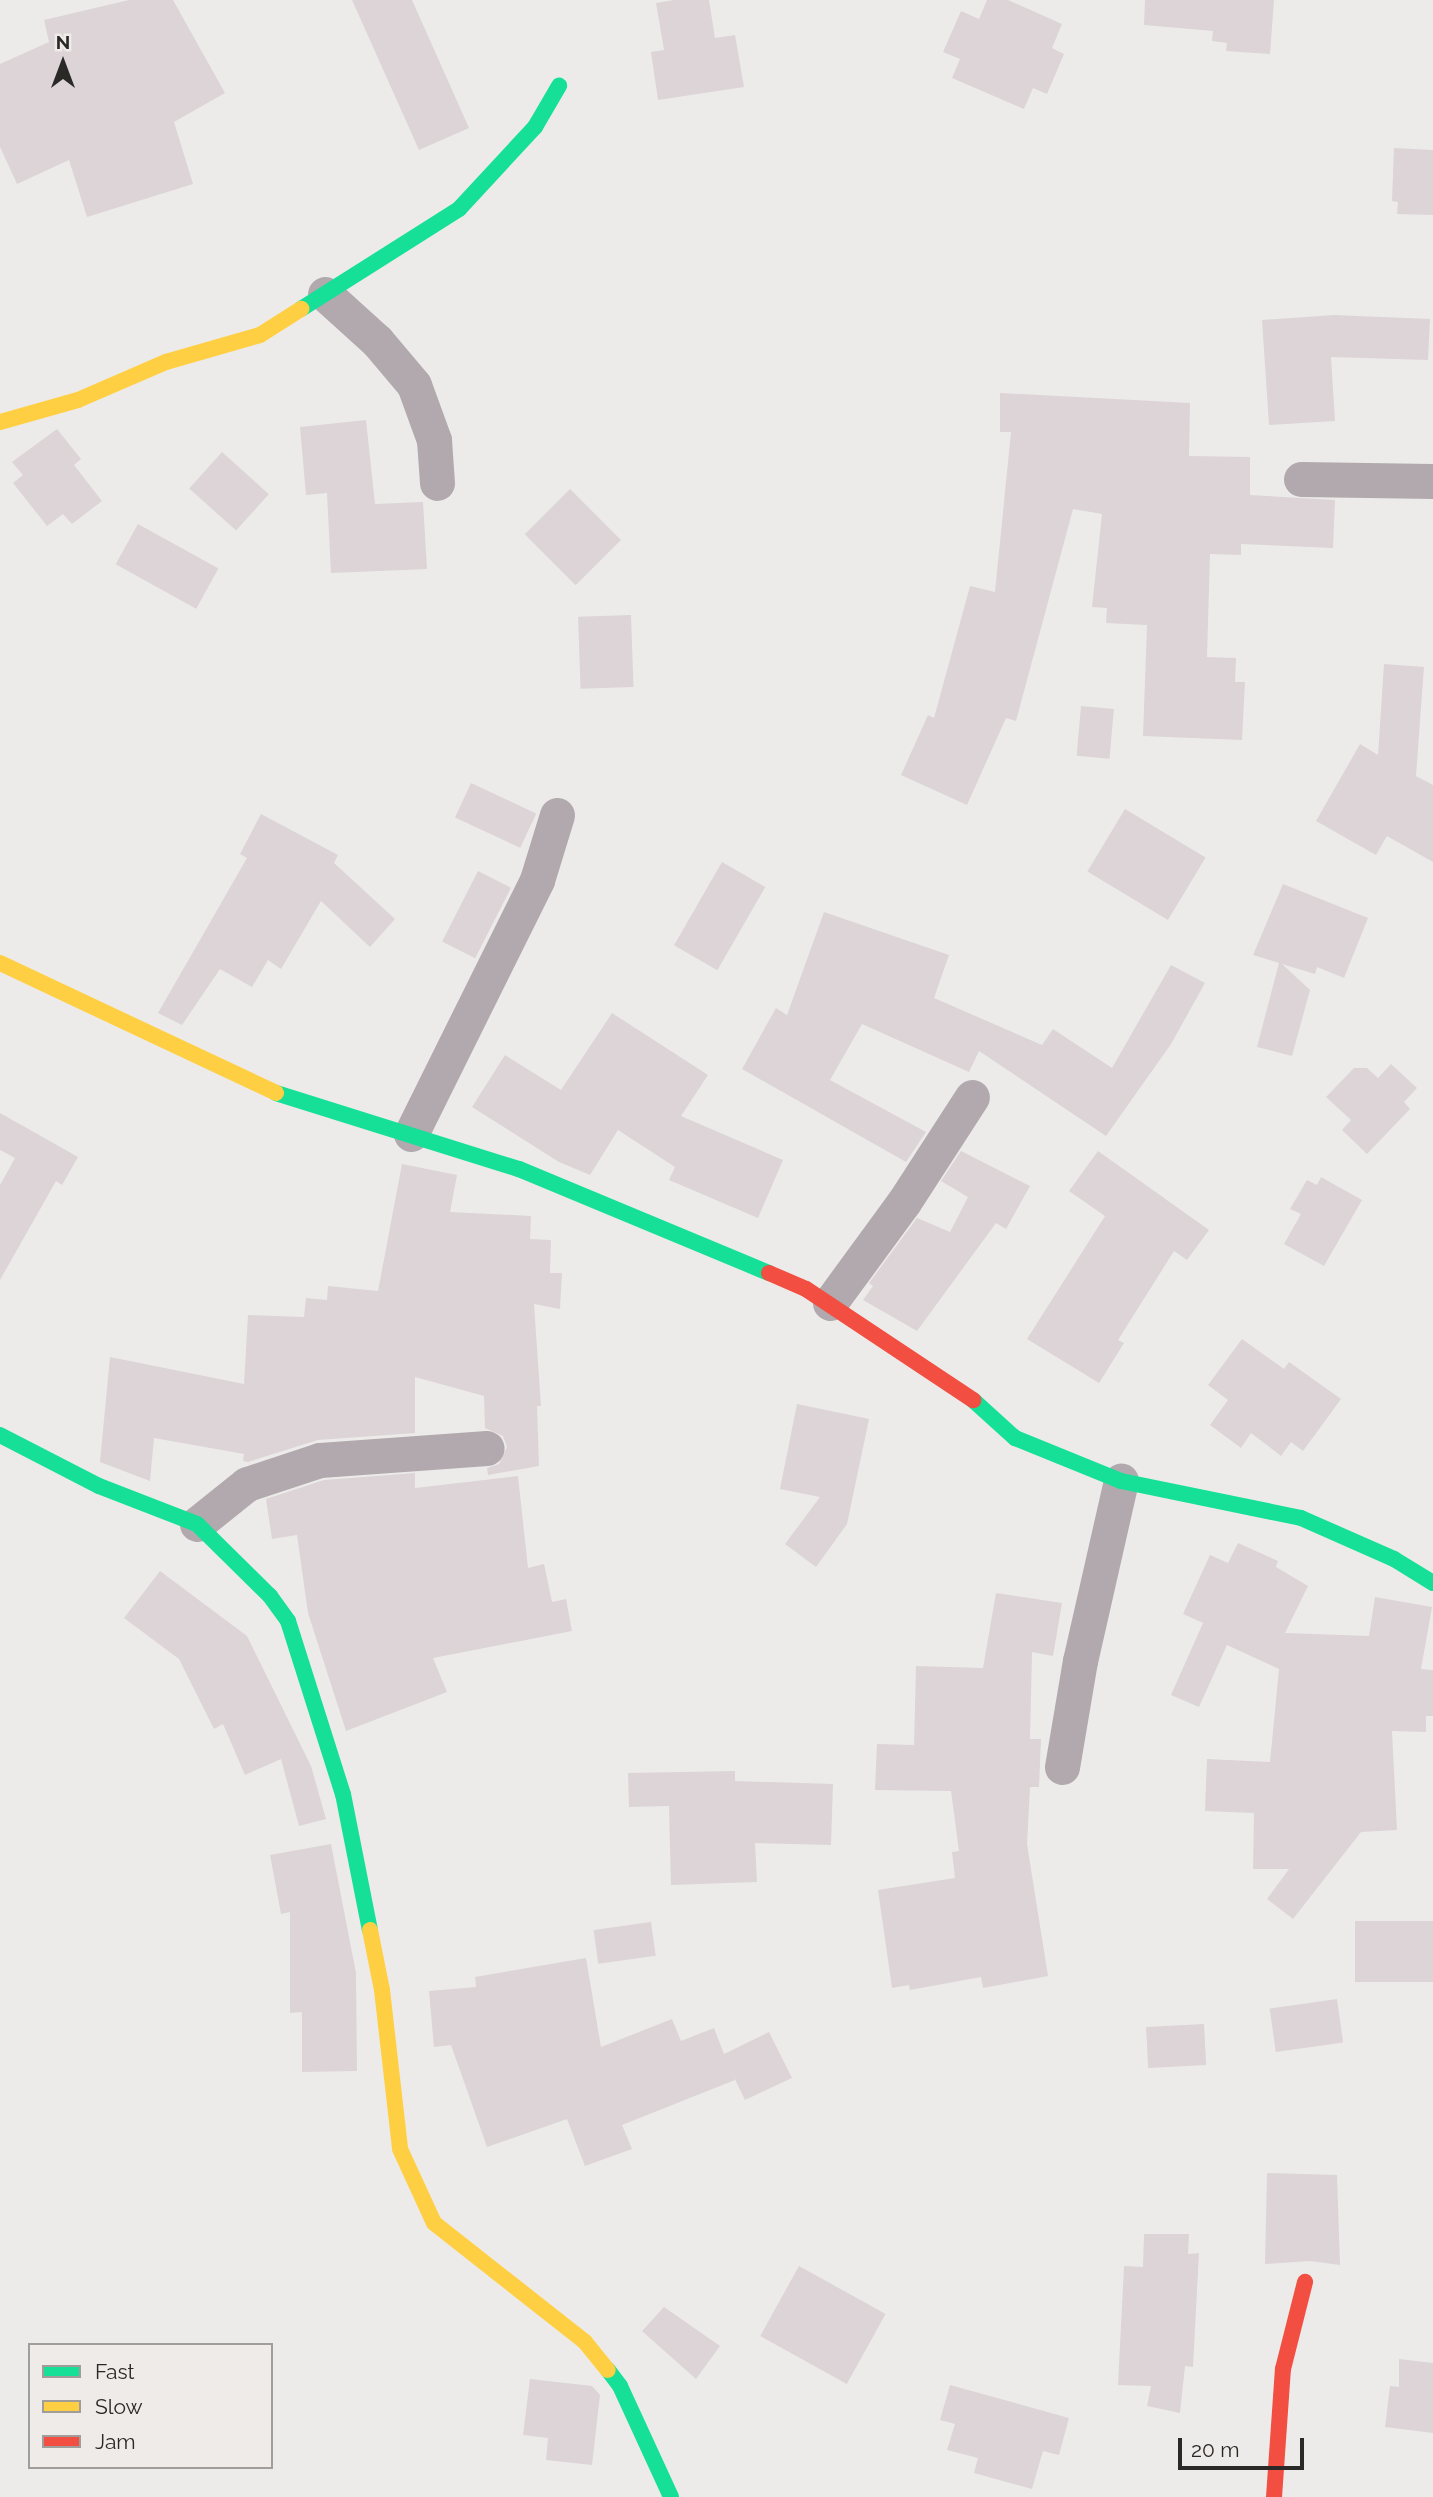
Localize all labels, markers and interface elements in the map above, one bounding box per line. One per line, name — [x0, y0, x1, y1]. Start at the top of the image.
north arrow — [28, 28, 98, 98]
text: N — [56, 31, 70, 53]
legend — [28, 2343, 273, 2469]
text: Fast — [95, 2359, 135, 2384]
text: Slow — [95, 2394, 143, 2419]
scale bar — [1181, 2424, 1307, 2468]
text: Jam — [95, 2429, 136, 2454]
text: 20 m — [1191, 2437, 1239, 2462]

